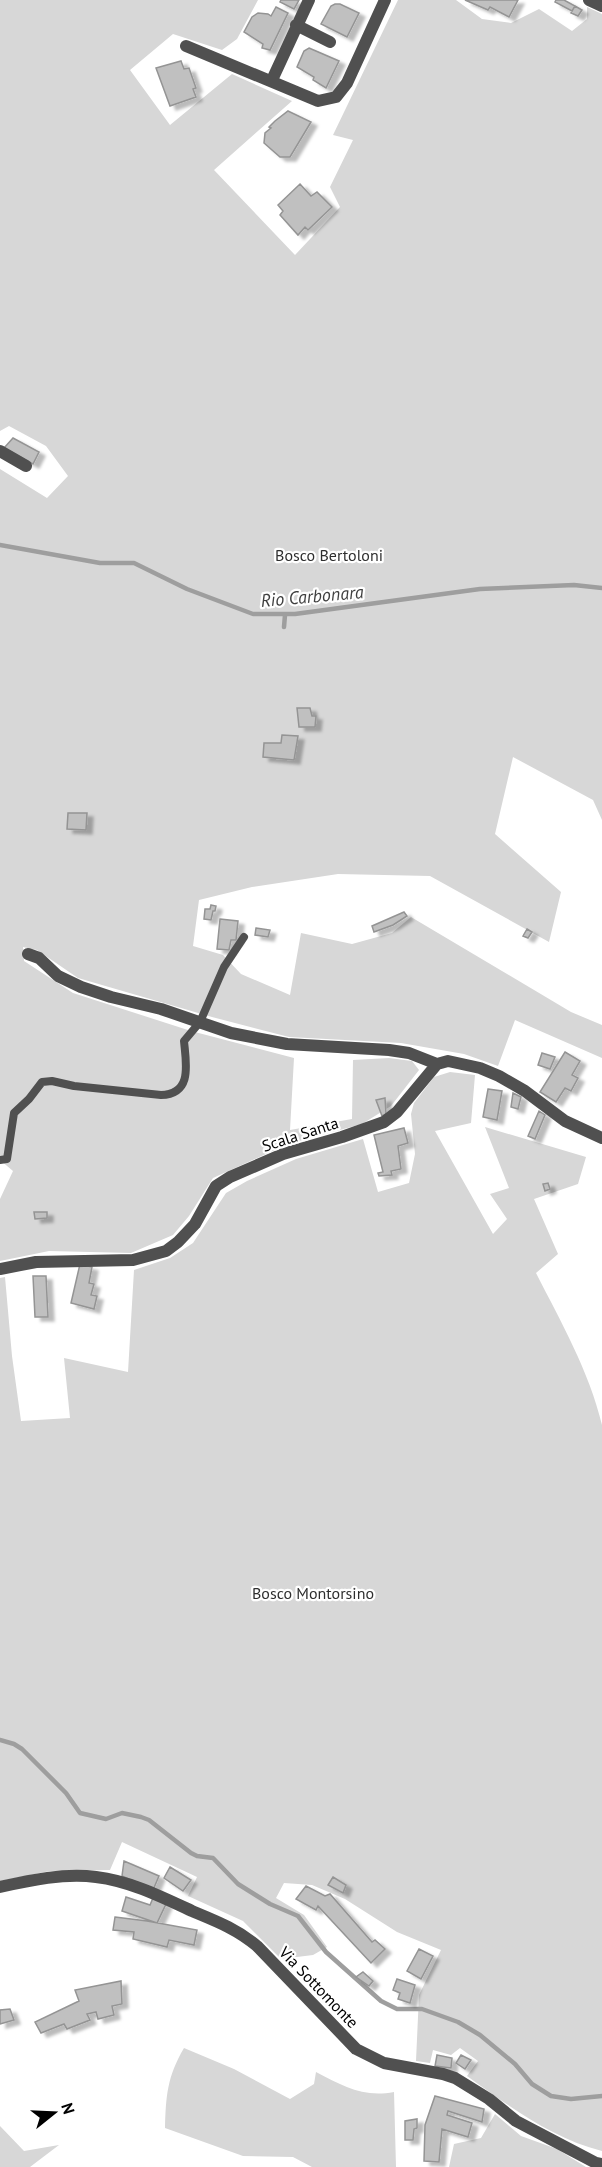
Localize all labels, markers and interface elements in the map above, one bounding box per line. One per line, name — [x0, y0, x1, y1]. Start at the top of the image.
park label: Bosco Bertoloni — [275, 545, 383, 565]
water label: Rio Carbonara — [260, 580, 365, 612]
street label: Scala Santa — [259, 1112, 341, 1156]
park label: Bosco Montorsino — [252, 1583, 374, 1603]
street label: Via Sottomonte — [274, 1941, 363, 2032]
north arrow — [24, 2083, 84, 2143]
text: N — [57, 2100, 79, 2116]

